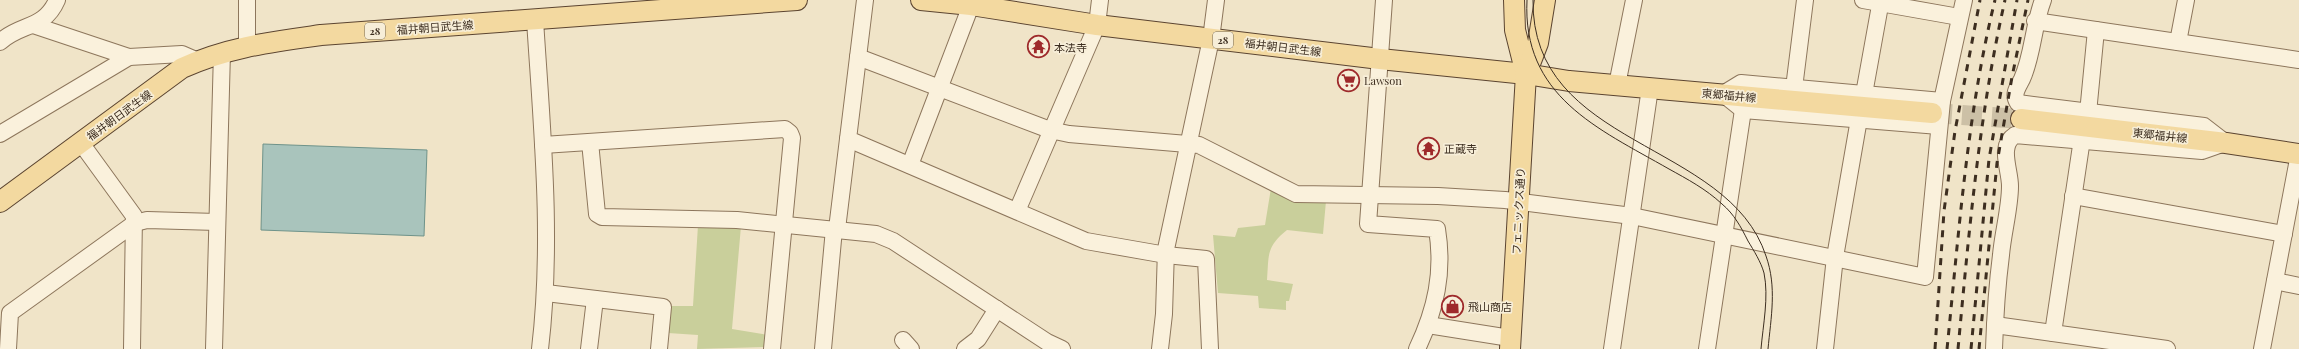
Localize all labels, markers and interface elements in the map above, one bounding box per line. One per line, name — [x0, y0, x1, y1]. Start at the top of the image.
street label: 福井朝日武生線 — [396, 17, 474, 37]
road number: 28 — [365, 23, 385, 39]
road number: 28 — [1213, 32, 1233, 48]
temple icon: 本法寺 — [1025, 34, 1051, 60]
street label: 福井朝日武生線 — [1244, 35, 1322, 59]
place label: 本法寺 — [1054, 40, 1087, 55]
supermarket icon: Lawson — [1336, 67, 1362, 93]
place label: Lawson — [1364, 73, 1402, 88]
street label: 東郷福井線 — [1701, 85, 1757, 105]
street label: 福井朝日武生線 — [83, 86, 155, 144]
street label: 東郷福井線 — [2132, 125, 2188, 145]
temple icon: 正蔵寺 — [1416, 135, 1442, 161]
place label: 正蔵寺 — [1444, 141, 1477, 156]
street label: フェニックス通り — [1508, 167, 1528, 255]
shop icon: 飛山商店 — [1440, 293, 1466, 319]
place label: 飛山商店 — [1468, 299, 1512, 314]

